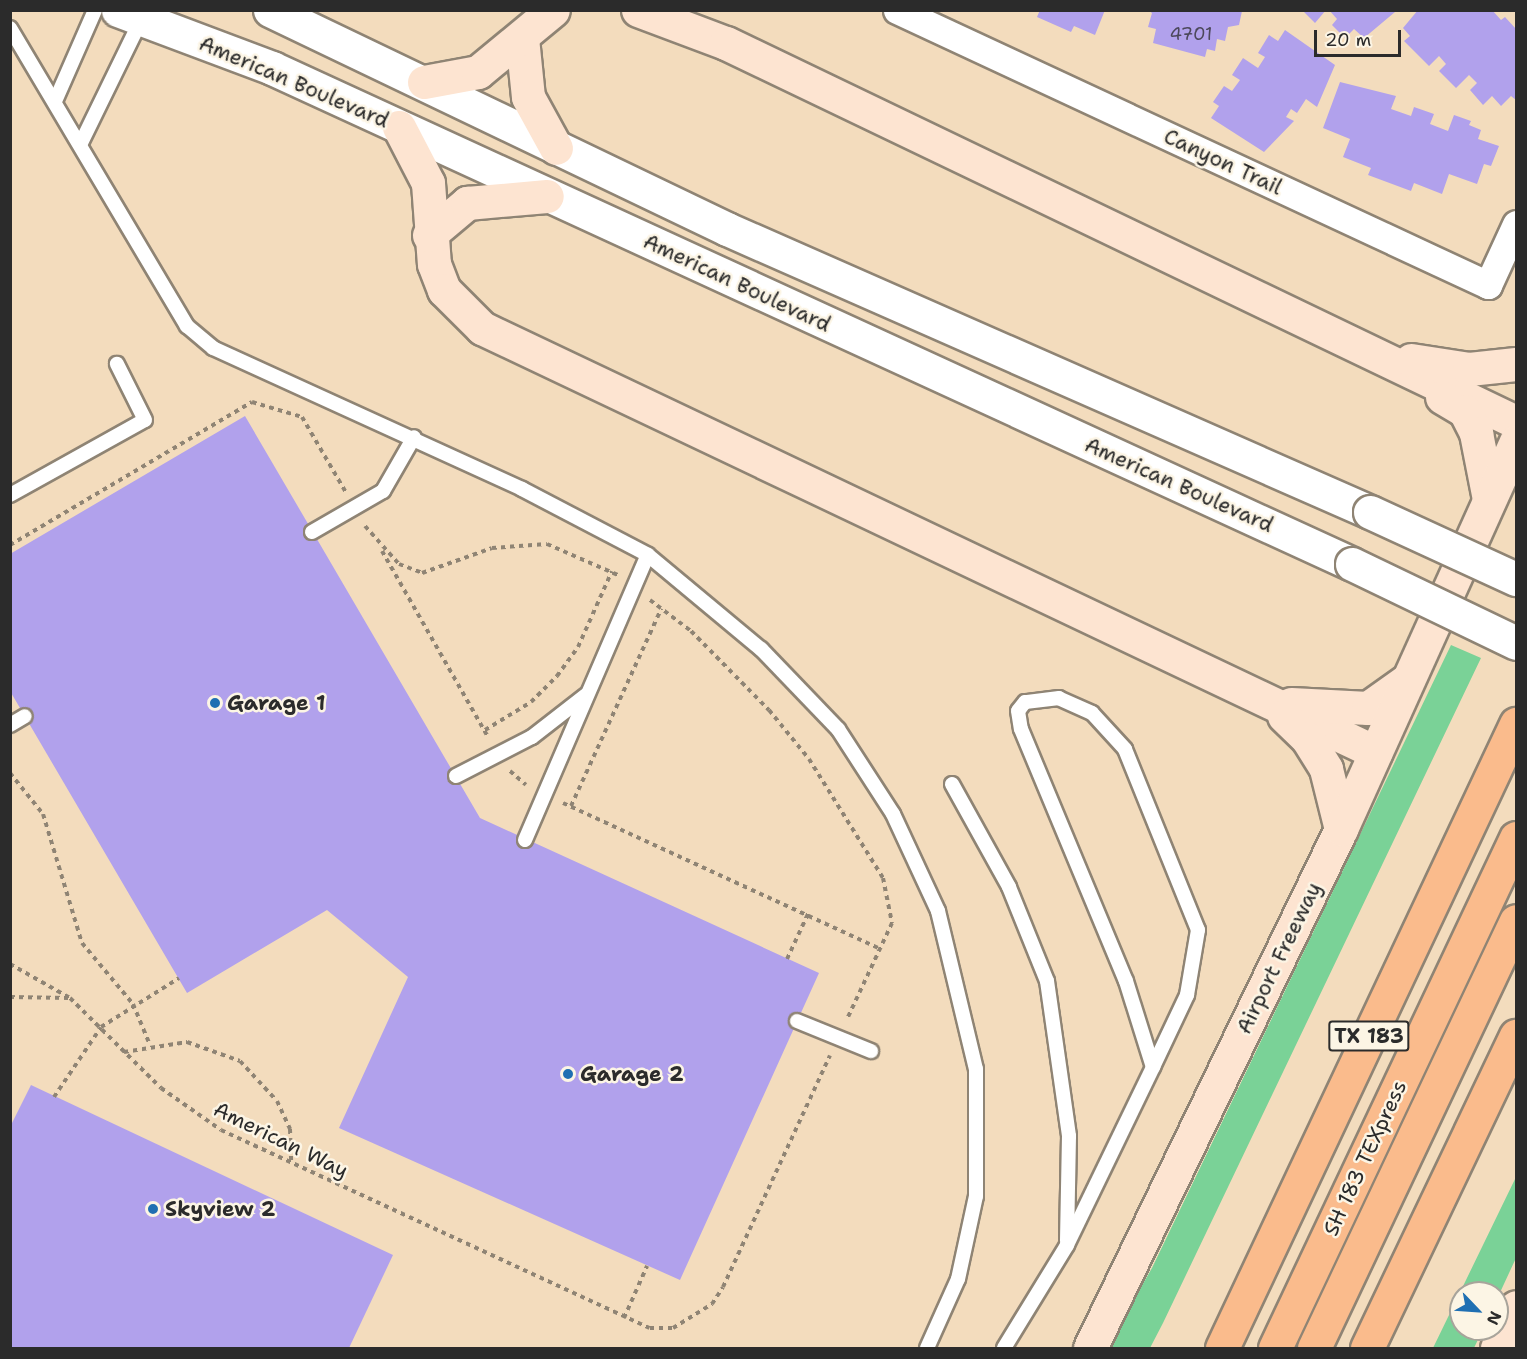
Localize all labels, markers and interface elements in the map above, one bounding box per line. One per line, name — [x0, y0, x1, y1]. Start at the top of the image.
scale bar — [1317, 18, 1404, 56]
house number: 4701 — [1169, 23, 1213, 45]
text: 20 m — [1325, 28, 1371, 52]
street label: American Boulevard — [195, 31, 393, 133]
street label: Canyon Trail — [1160, 124, 1286, 200]
street label: American Boulevard — [639, 229, 835, 337]
street label: American Boulevard — [1081, 432, 1277, 538]
place label: Garage 1 — [227, 690, 325, 716]
marker: Garage 1 — [208, 696, 222, 710]
street label: Airport Freeway — [1231, 878, 1327, 1038]
road number: TX 183 — [1327, 1019, 1411, 1053]
place label: Garage 2 — [580, 1061, 684, 1087]
marker: Garage 2 — [561, 1067, 575, 1081]
street label: SH 183 TEXpress — [1318, 1076, 1412, 1240]
street label: American Way — [210, 1097, 352, 1183]
place label: Skyview 2 — [165, 1196, 275, 1222]
marker: Skyview 2 — [146, 1202, 160, 1216]
north arrow — [1449, 1281, 1509, 1341]
text: N — [1482, 1308, 1506, 1328]

